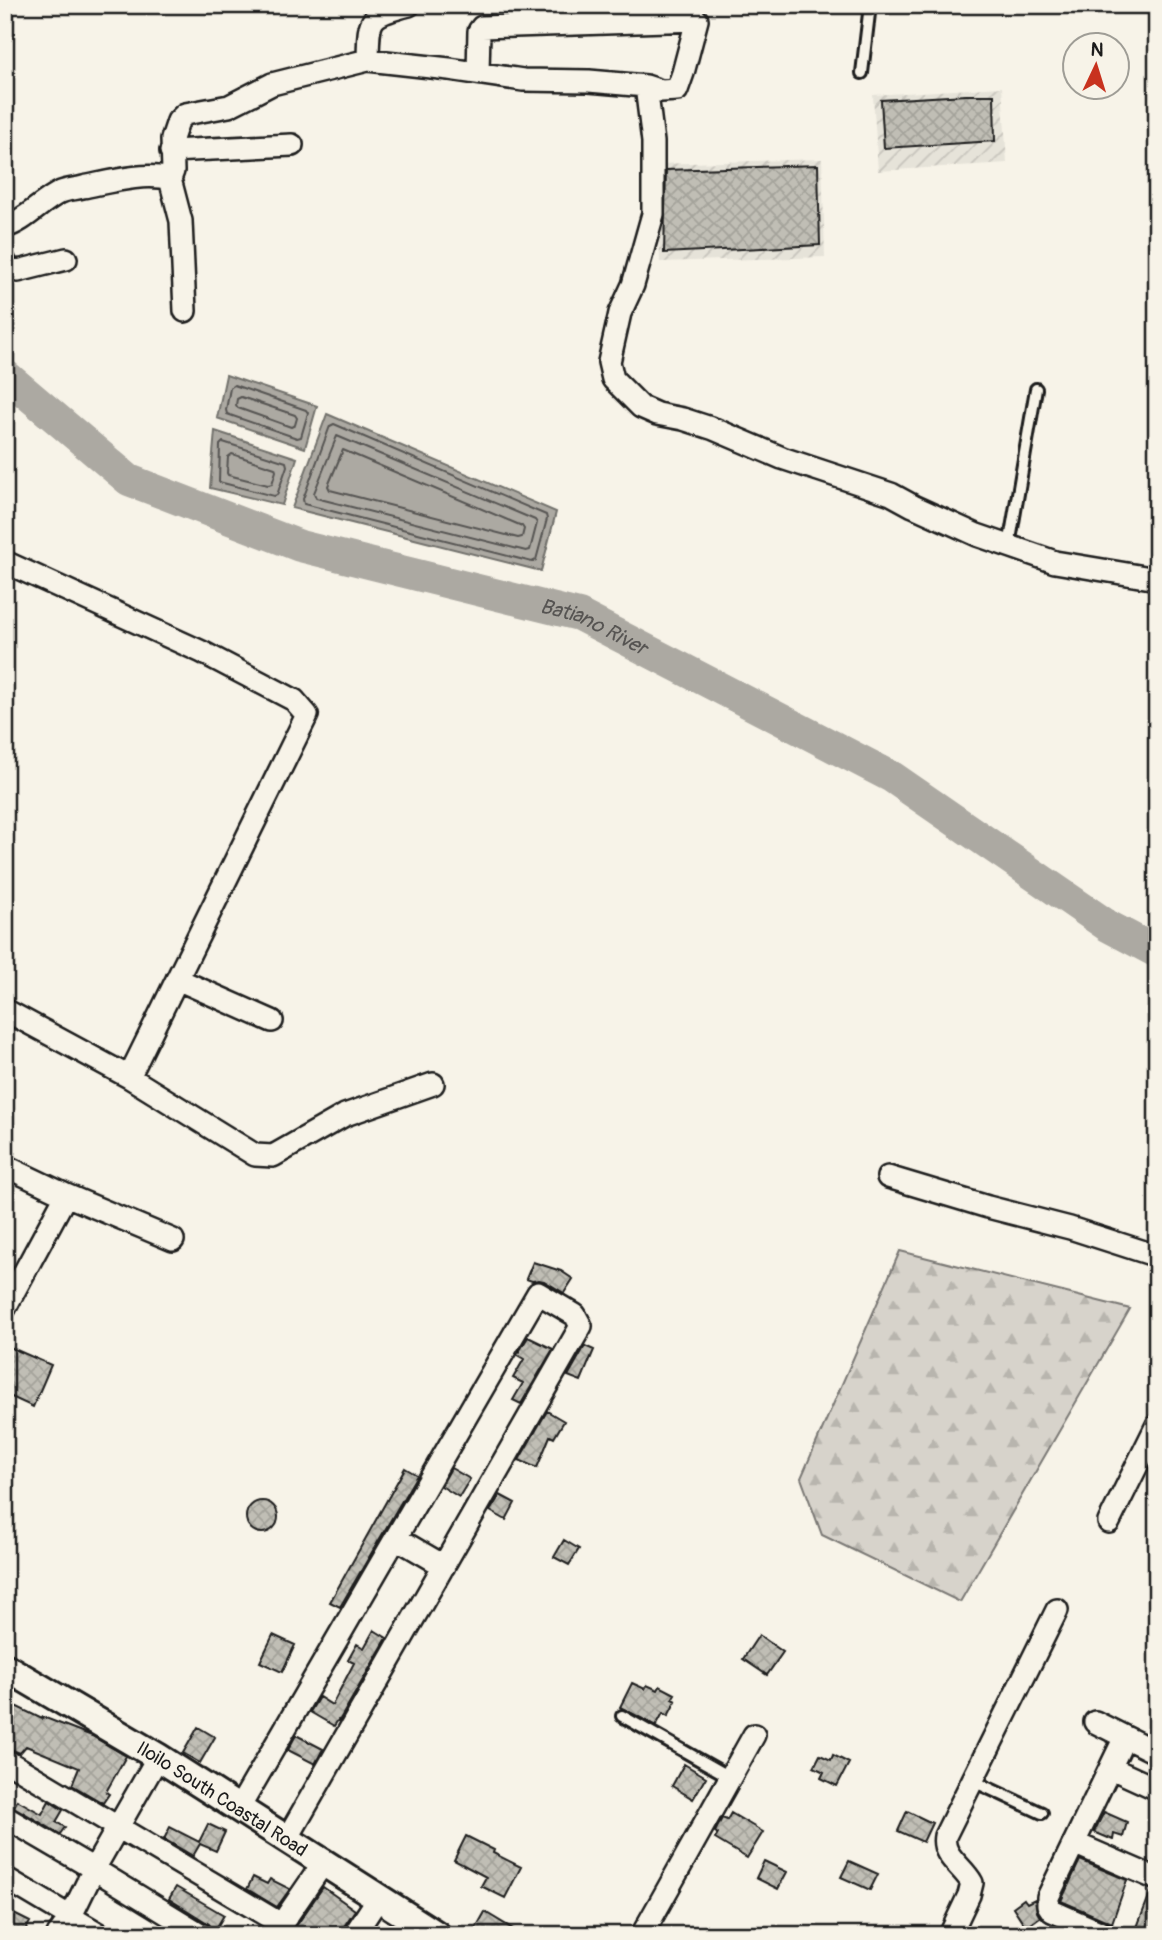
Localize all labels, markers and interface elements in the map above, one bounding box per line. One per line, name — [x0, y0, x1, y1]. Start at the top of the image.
north arrow — [1060, 32, 1130, 102]
text: N — [1090, 38, 1105, 62]
water label: Batiano River — [537, 593, 654, 663]
street label: Iloilo South Coastal Road — [132, 1736, 312, 1862]

